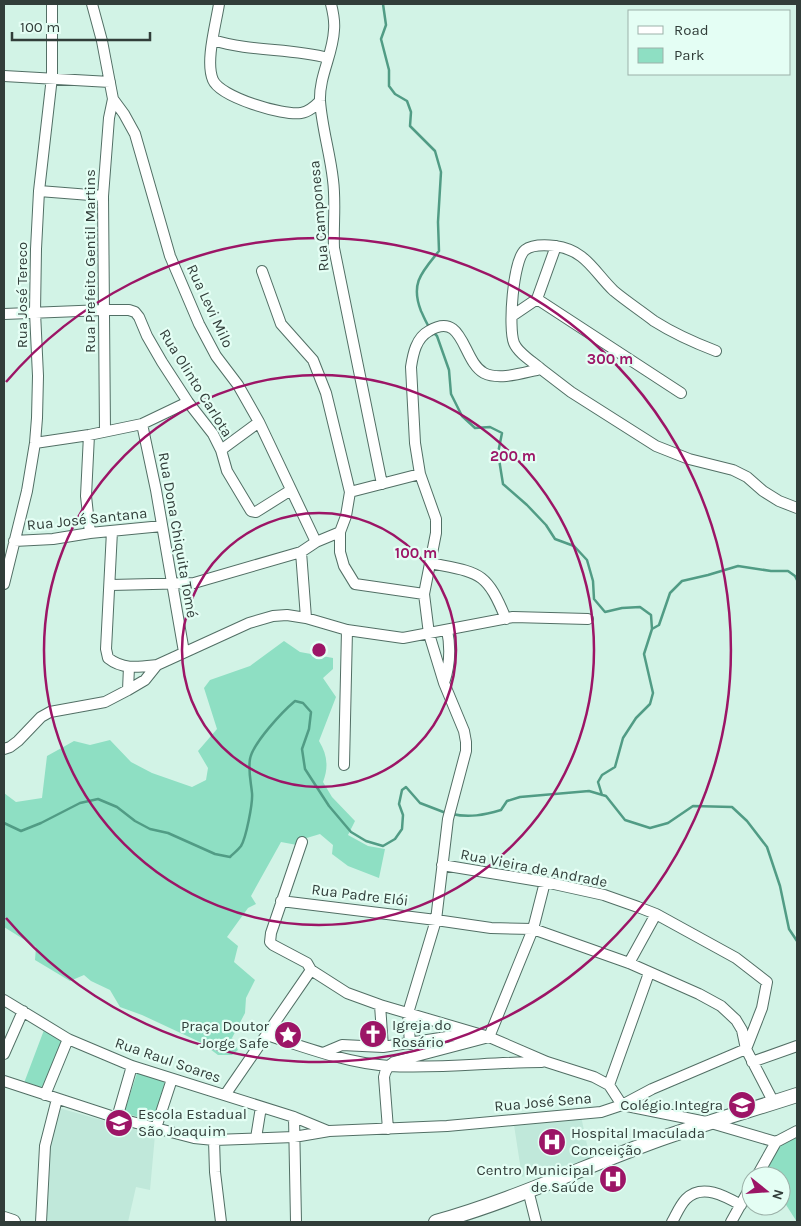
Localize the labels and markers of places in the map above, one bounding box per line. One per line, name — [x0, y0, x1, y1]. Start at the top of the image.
centre of rings — [310, 641, 328, 659]
place label: Igreja do Rosário — [392, 1016, 451, 1051]
place label: Praça Doutor Jorge Safe — [181, 1017, 270, 1052]
church icon: Igreja do Rosário — [358, 1019, 388, 1049]
place icon: Praça Doutor Jorge Safe — [273, 1020, 303, 1050]
school or university icon: Colégio Integra — [727, 1090, 757, 1120]
place label: Colégio Integra — [620, 1096, 723, 1114]
place label: Escola Estadual São Joaquim — [138, 1105, 247, 1140]
school or university icon: Escola Estadual São Joaquim — [104, 1108, 134, 1138]
place label: Hospital Imaculada Conceição — [571, 1124, 705, 1159]
hospital icon: Hospital Imaculada Conceição — [537, 1127, 567, 1157]
place label: Centro Municipal de Saúde — [476, 1161, 594, 1196]
hospital icon: Centro Municipal de Saúde — [598, 1164, 628, 1194]

